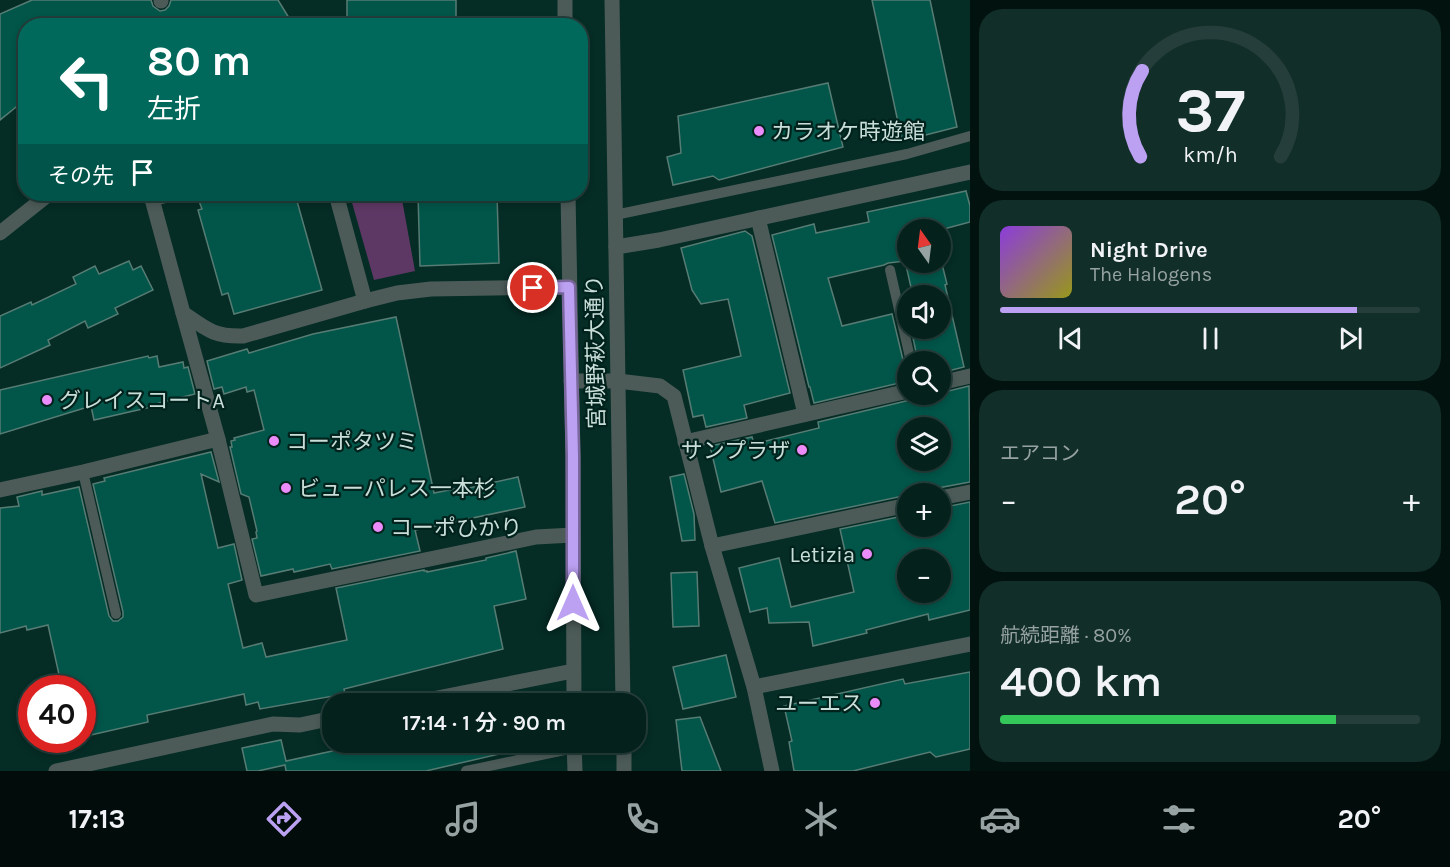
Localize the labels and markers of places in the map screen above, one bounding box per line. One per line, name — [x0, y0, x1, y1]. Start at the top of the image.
place label: カラオケ時遊館 — [771, 119, 925, 145]
marker: カラオケ時遊館 — [752, 124, 766, 138]
pin — [507, 262, 558, 313]
place label: グレイスコートA — [59, 388, 225, 414]
marker: グレイスコートA — [40, 393, 54, 407]
place label: コーポタツミ — [286, 429, 418, 455]
marker: コーポタツミ — [267, 434, 281, 448]
place label: サンプラザ — [681, 438, 790, 464]
marker: サンプラザ — [795, 443, 809, 457]
place label: ビューパレス一本杉 — [298, 476, 496, 502]
marker: ビューパレス一本杉 — [279, 481, 293, 495]
place label: コーポひかり — [390, 515, 522, 541]
marker: コーポひかり — [371, 520, 385, 534]
place label: Letizia — [789, 542, 855, 568]
marker: Letizia — [860, 547, 874, 561]
place label: ユーエス — [775, 691, 863, 717]
marker: ユーエス — [868, 696, 882, 710]

